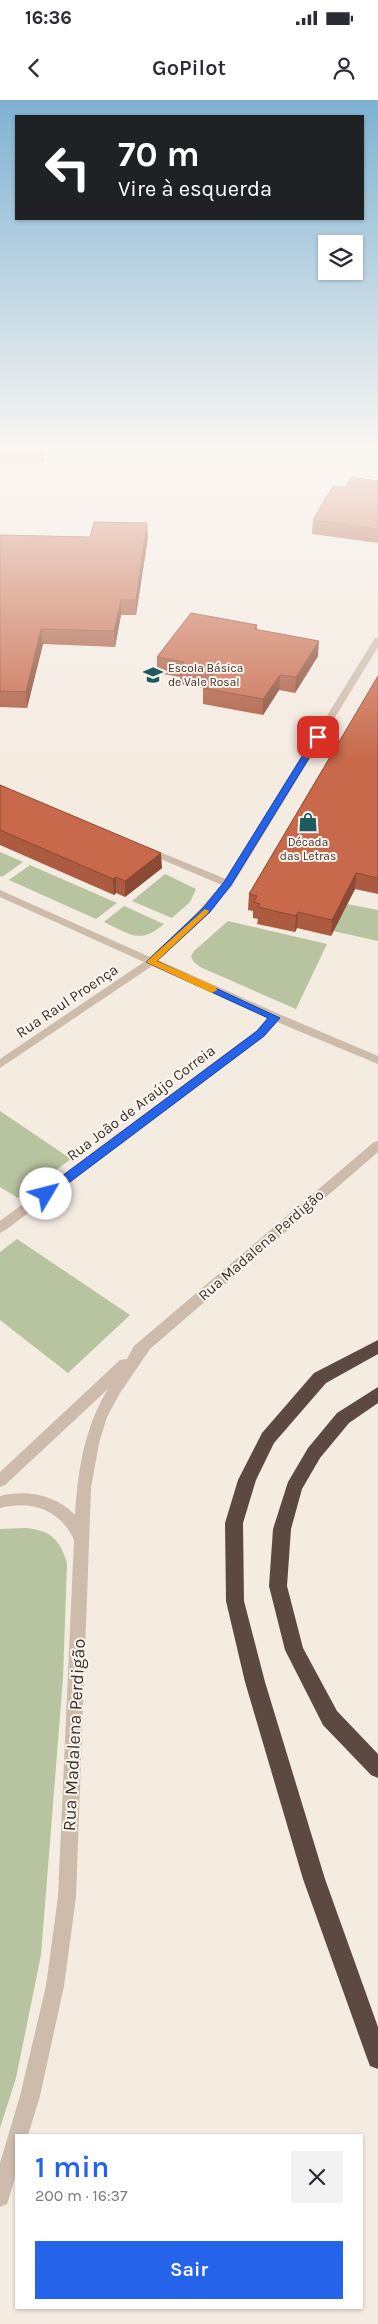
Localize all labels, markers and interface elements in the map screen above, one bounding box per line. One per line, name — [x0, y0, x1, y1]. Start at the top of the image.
text: 16:36 — [25, 7, 72, 29]
icon: back — [20, 54, 48, 82]
icon: person — [330, 54, 358, 82]
text: GoPilot — [152, 55, 226, 81]
text: 70 m — [118, 134, 200, 175]
icon: left — [35, 135, 100, 200]
text: Vire à esquerda — [118, 176, 272, 202]
map controls — [318, 235, 363, 280]
button: layers — [318, 235, 363, 280]
place label: Escola Básica de Vale Rosal — [168, 661, 243, 689]
school or university icon: Escola Básica de Vale Rosal — [142, 664, 164, 686]
pin — [297, 716, 339, 758]
icon: arrive — [304, 723, 332, 751]
shop icon: Década das Letras — [297, 811, 319, 833]
place label: Década das Letras — [280, 835, 336, 863]
street label: Rua Raul Proença — [13, 960, 121, 1042]
street label: Rua João de Araújo Correia — [63, 1041, 219, 1165]
position arrow — [19, 1167, 71, 1219]
street label: Rua Madalena Perdigão — [194, 1185, 328, 1305]
street label: Rua Madalena Perdigão — [58, 1638, 90, 1832]
text: 1 min — [35, 2149, 109, 2185]
button: close — [291, 2151, 343, 2203]
text: 200 m · 16:37 — [35, 2186, 128, 2205]
button: Sair — [35, 2241, 343, 2299]

